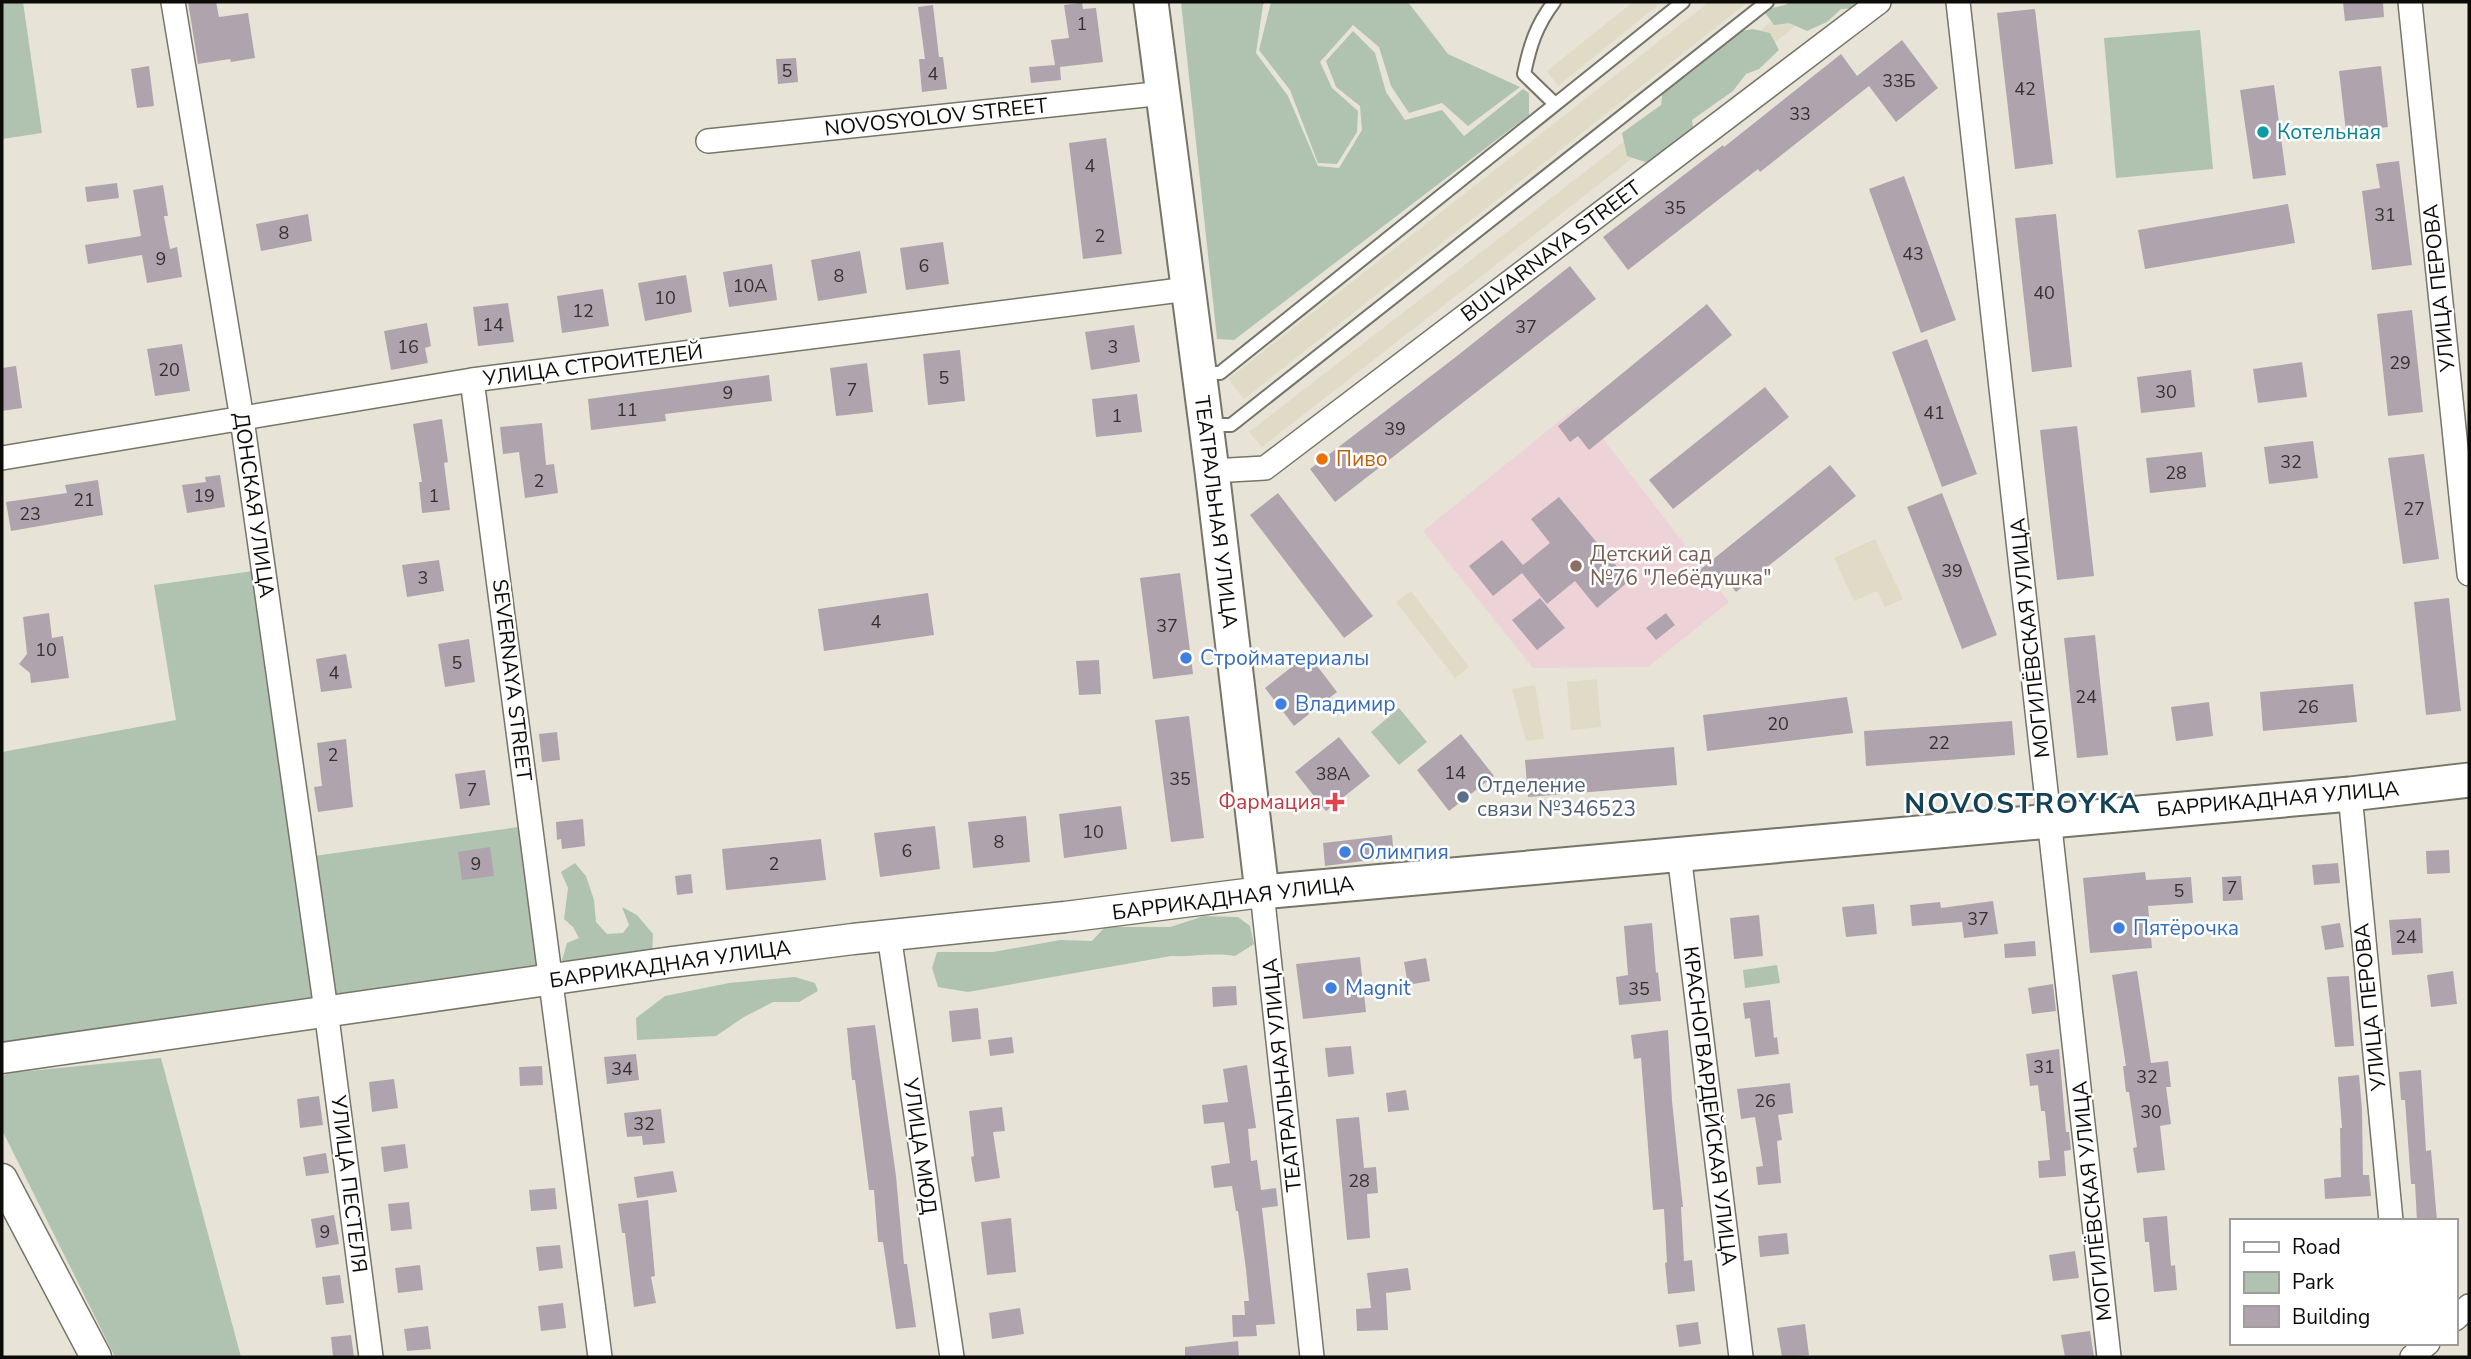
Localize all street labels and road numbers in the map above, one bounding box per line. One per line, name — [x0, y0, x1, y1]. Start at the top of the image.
street label: NOVOSYOLOV STREET — [823, 91, 1049, 143]
street label: BULVARNAYA STREET — [1455, 174, 1647, 328]
street label: УЛИЦА ПЕРОВА — [2416, 203, 2462, 374]
street label: УЛИЦА СТРОИТЕЛЕЙ — [480, 338, 705, 393]
street label: ТЕАТРАЛЬНАЯ УЛИЦА — [1188, 394, 1244, 630]
street label: ДОНСКАЯ УЛИЦА — [227, 410, 281, 600]
street label: МОГИЛЁВСКАЯ УЛИЦА — [2003, 516, 2057, 760]
street label: SEVERNAYA STREET — [486, 577, 538, 783]
street label: БАРРИКАДНАЯ УЛИЦА — [2156, 774, 2400, 824]
street label: БАРРИКАДНАЯ УЛИЦА — [1111, 869, 1355, 927]
street label: УЛИЦА ПЕРОВА — [2347, 922, 2393, 1093]
street label: БАРРИКАДНАЯ УЛИЦА — [548, 933, 792, 995]
street label: КРАСНОГВАРДЕЙСКАЯ УЛИЦА — [1676, 945, 1744, 1267]
street label: ТЕАТРАЛЬНАЯ УЛИЦА — [1256, 957, 1308, 1193]
street label: УЛИЦА МЮД — [896, 1075, 943, 1216]
street label: МОГИЛЁВСКАЯ УЛИЦА — [2065, 1079, 2119, 1323]
street label: УЛИЦА ПЕСТЕЛЯ — [324, 1093, 374, 1274]

